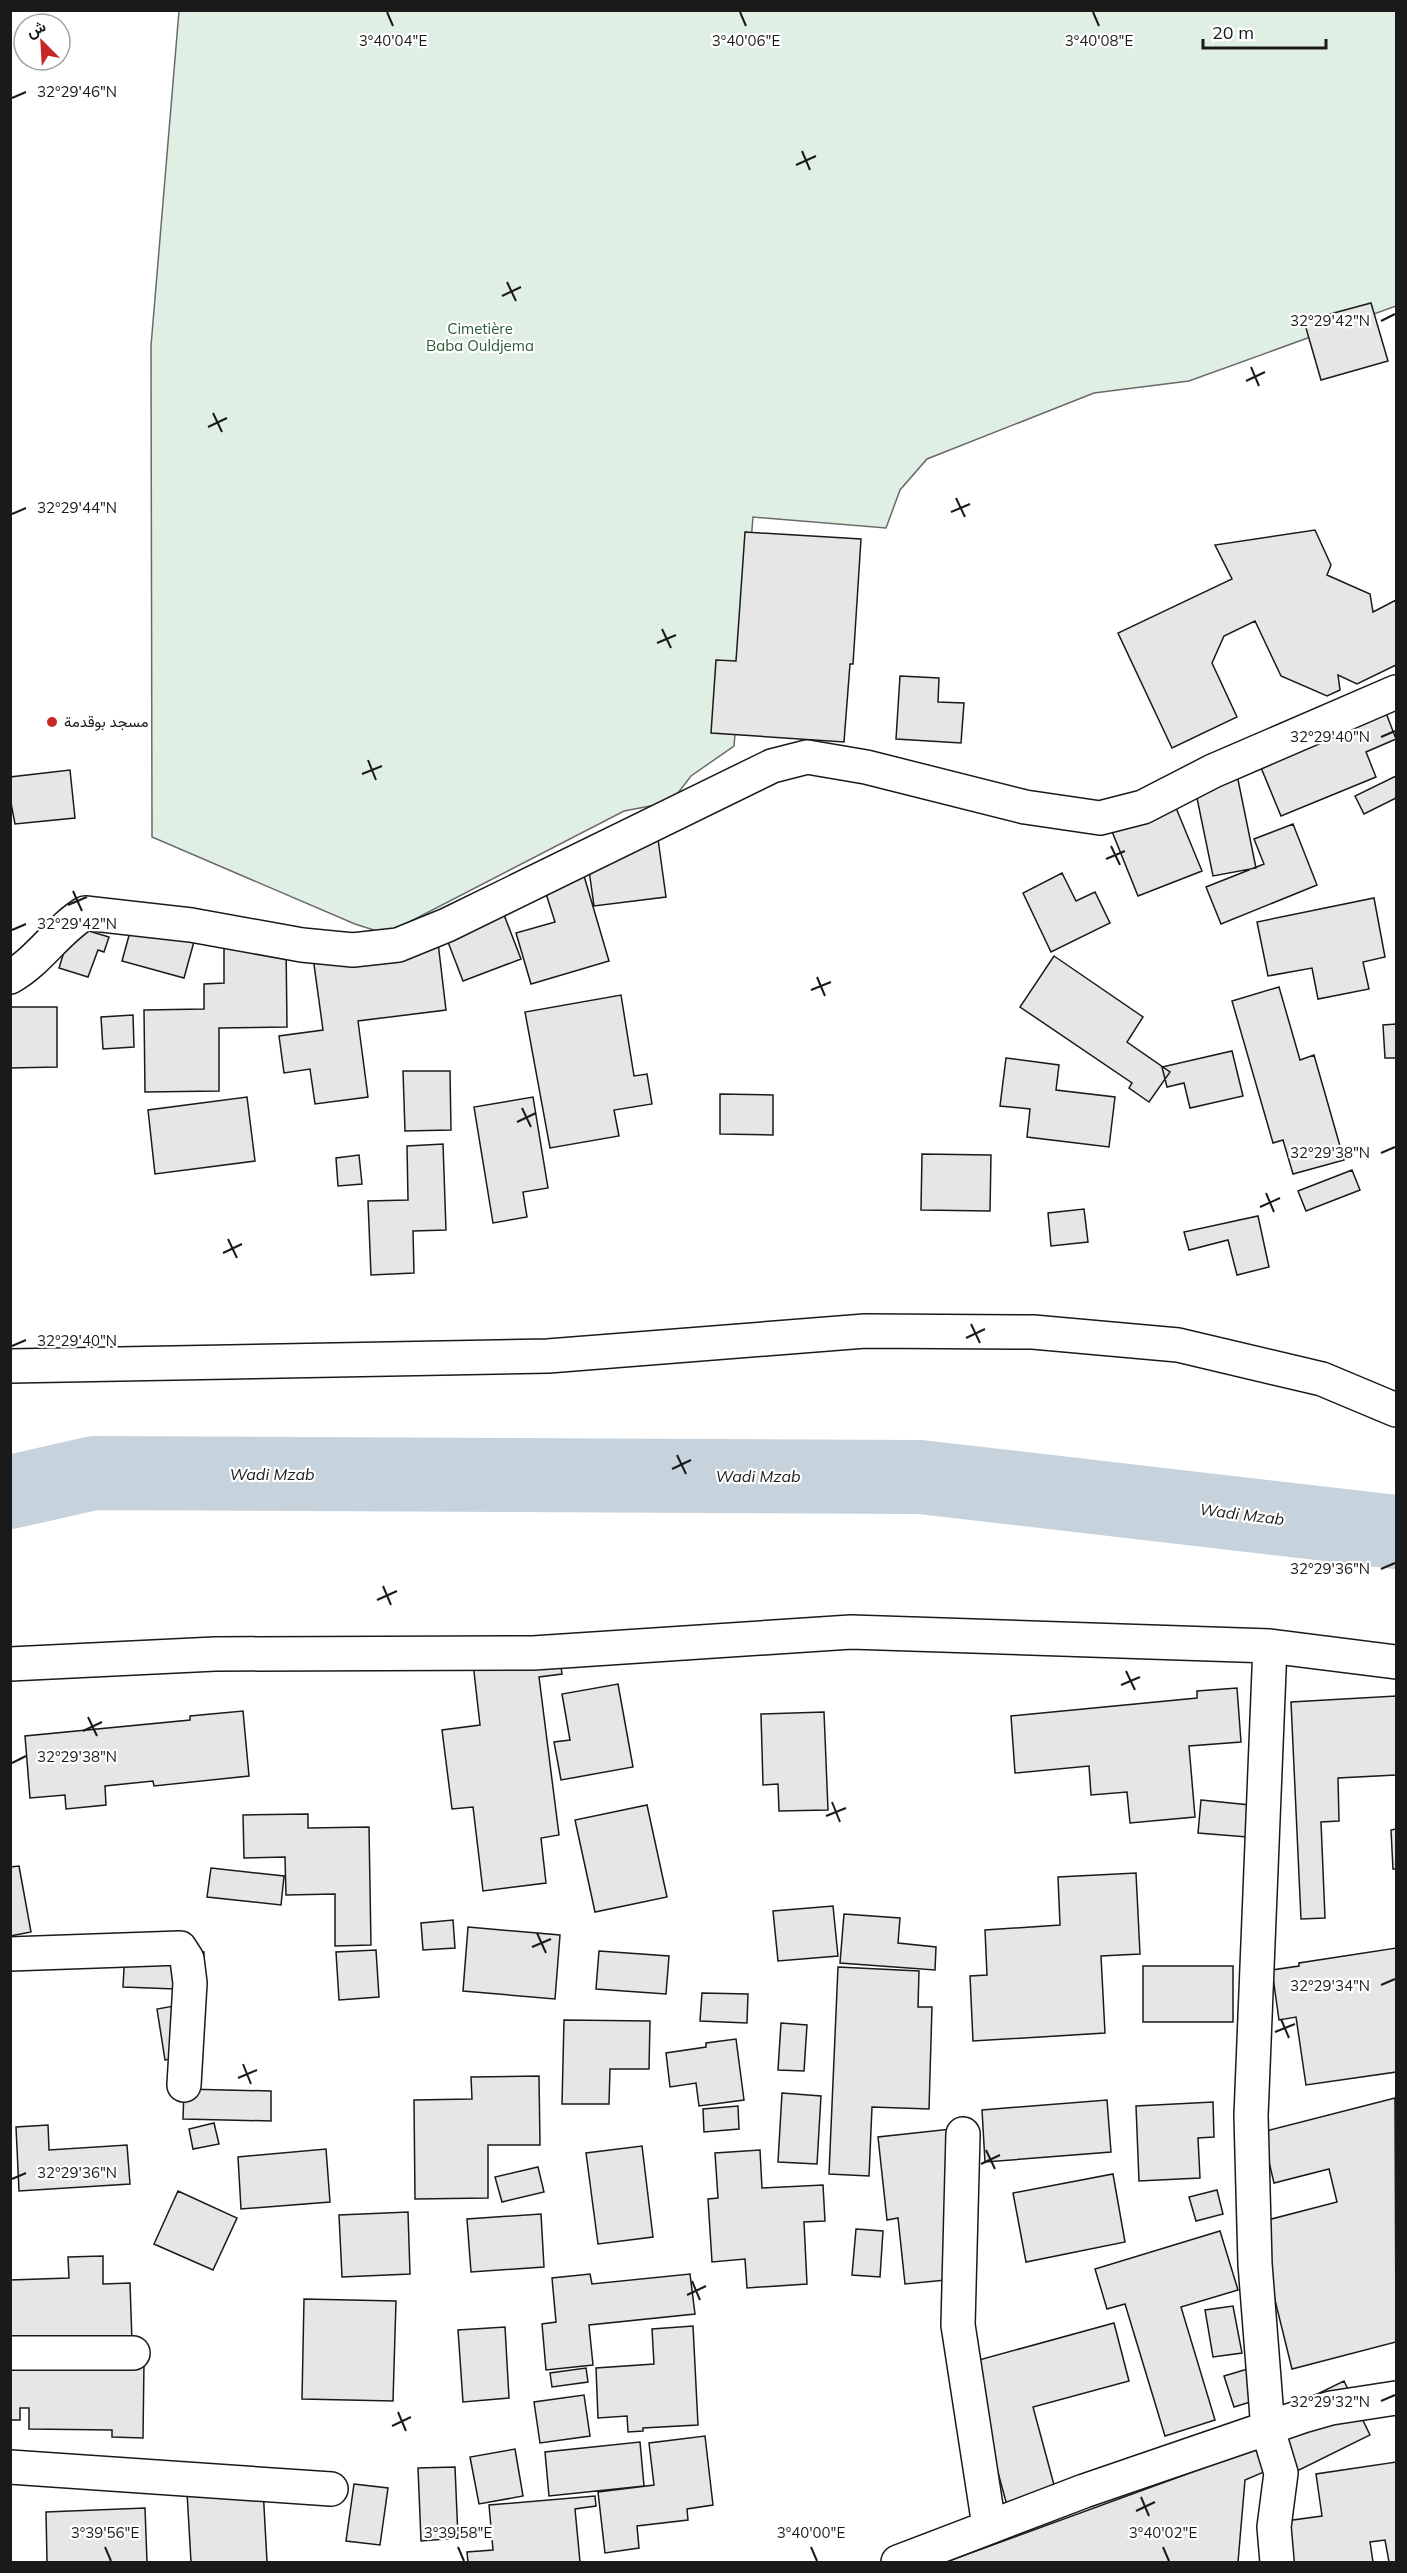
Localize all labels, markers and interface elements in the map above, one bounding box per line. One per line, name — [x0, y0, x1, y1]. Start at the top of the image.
north arrow — [12, 12, 72, 72]
scale bar — [1203, 12, 1326, 50]
text: ش — [23, 15, 49, 41]
text: 20 m — [1212, 21, 1254, 44]
text: 3°40'04"E — [359, 31, 427, 50]
text: 3°40'06"E — [712, 31, 780, 50]
text: 3°40'08"E — [1065, 31, 1133, 50]
text: 32°29'46"N — [37, 82, 117, 101]
text: 32°29'42"N — [1290, 311, 1370, 330]
park label: Cimetière Baba Ouldjema — [426, 319, 534, 355]
text: 32°29'44"N — [37, 498, 117, 517]
place label: مسجد بوقدمة — [64, 712, 148, 731]
marker: مسجد بوقدمة — [45, 715, 59, 729]
text: 32°29'40"N — [1290, 727, 1370, 746]
text: 32°29'42"N — [37, 914, 117, 933]
text: 32°29'38"N — [1290, 1143, 1370, 1162]
text: 32°29'40"N — [37, 1331, 117, 1350]
water label: Wadi Mzab — [229, 1464, 315, 1484]
water label: Wadi Mzab — [715, 1466, 801, 1486]
water label: Wadi Mzab — [1198, 1499, 1286, 1529]
text: 32°29'36"N — [1290, 1559, 1370, 1578]
text: 32°29'38"N — [37, 1747, 117, 1766]
text: 32°29'34"N — [1290, 1976, 1370, 1995]
text: 32°29'36"N — [37, 2163, 117, 2182]
text: 32°29'32"N — [1290, 2392, 1370, 2411]
text: 3°39'56"E — [71, 2523, 139, 2542]
text: 3°39'58"E — [424, 2523, 492, 2542]
text: 3°40'00"E — [777, 2523, 845, 2542]
text: 3°40'02"E — [1129, 2523, 1197, 2542]

